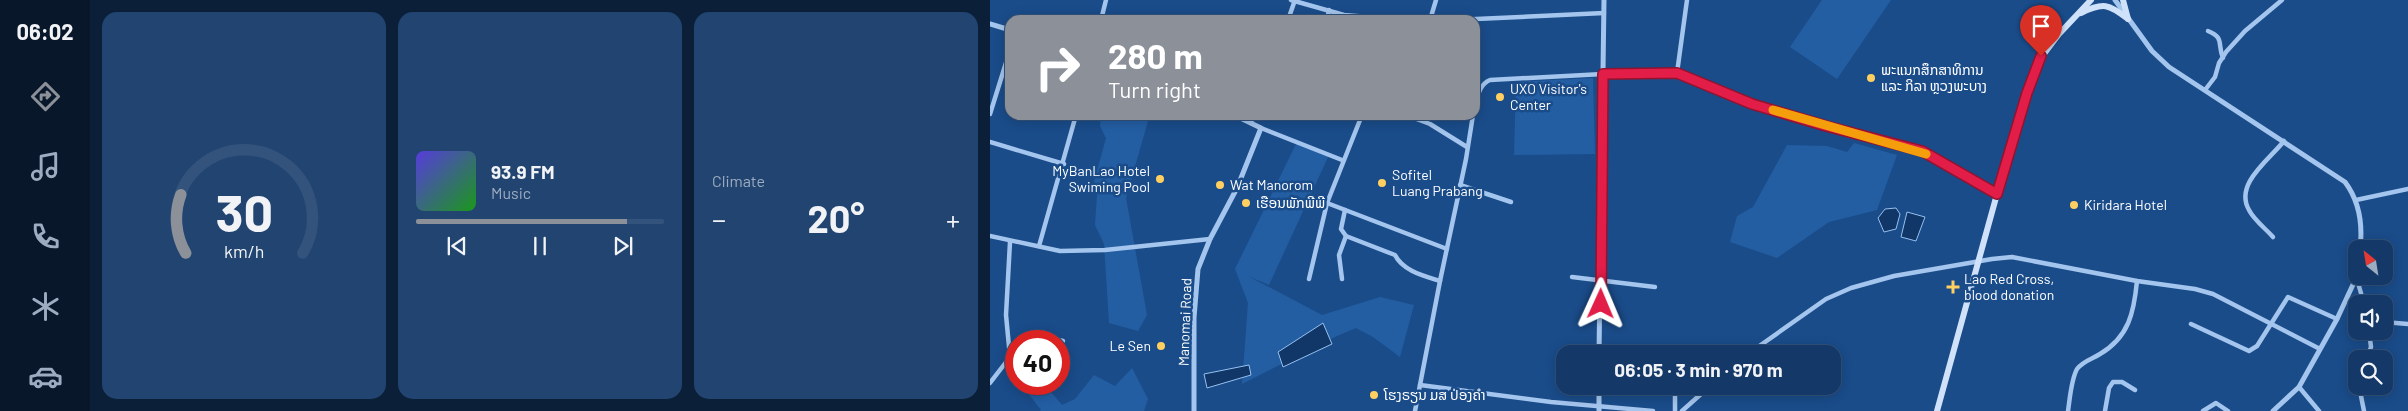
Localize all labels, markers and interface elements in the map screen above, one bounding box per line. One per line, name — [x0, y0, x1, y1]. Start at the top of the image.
pin — [2020, 5, 2062, 56]
icon: arrive — [2027, 12, 2055, 40]
text: 06:02 — [16, 18, 74, 44]
text: 280 m — [1108, 34, 1203, 76]
icon: right — [1025, 35, 1090, 100]
place label: ພະແນກສຶກສາທິການ ແລະ ກິລາ ຫຼວງພະບາງ — [1881, 61, 1987, 94]
marker: ພະແນກສຶກສາທິການ ແລະ ກິລາ ຫຼວງພະບາງ — [1865, 72, 1877, 84]
text: Turn right — [1108, 76, 1201, 102]
icon: directions — [28, 79, 63, 114]
place label: UXO Visitor's Center — [1510, 80, 1587, 113]
marker: UXO Visitor's Center — [1494, 91, 1506, 103]
icon: music — [28, 149, 63, 184]
text: 93.9 FM — [491, 160, 555, 183]
place label: MyBanLao Hotel Swiming Pool — [1052, 162, 1150, 195]
place label: Sofitel Luang Prabang — [1392, 166, 1483, 199]
text: Climate — [712, 171, 765, 190]
marker: MyBanLao Hotel Swiming Pool — [1154, 173, 1166, 185]
place label: Wat Manorom — [1230, 176, 1313, 193]
marker: Sofitel Luang Prabang — [1376, 177, 1388, 189]
marker: Wat Manorom — [1214, 179, 1226, 191]
text: 30 — [215, 180, 273, 242]
text: Music — [491, 183, 531, 202]
place label: ເຮືອນພັກພີພີ — [1256, 194, 1325, 211]
text: 20° — [807, 195, 865, 241]
place label: Kiridara Hotel — [2084, 196, 2167, 213]
marker: ເຮືອນພັກພີພີ — [1240, 197, 1252, 209]
marker: Kiridara Hotel — [2068, 199, 2080, 211]
text: − — [712, 202, 726, 236]
text: + — [946, 202, 960, 236]
icon: phone — [28, 219, 63, 254]
icon: previous — [443, 232, 471, 260]
icon: pause — [526, 232, 554, 260]
icon: next — [609, 232, 637, 260]
text: km/h — [224, 240, 264, 262]
north arrow — [2348, 240, 2392, 285]
map controls — [2348, 240, 2393, 395]
place label: Lao Red Cross, blood donation — [1964, 270, 2054, 303]
position arrow — [1574, 277, 1626, 329]
street label: Manomai Road — [1174, 278, 1195, 366]
marker: Lao Red Cross, blood donation — [1946, 280, 1960, 294]
icon: climate — [28, 289, 63, 324]
button: sound — [2348, 295, 2393, 340]
speed limit sign: 40 — [1005, 330, 1070, 395]
place label: Le Sen — [1110, 337, 1151, 354]
marker: Le Sen — [1155, 340, 1167, 352]
button: search — [2348, 350, 2393, 395]
text: 06:05 · 3 min · 970 m — [1614, 358, 1783, 381]
icon: car — [28, 359, 63, 394]
place label: ໂຮງຣຽນ ມສ ປ່ອງຄຳ — [1383, 386, 1486, 404]
marker: ໂຮງຣຽນ ມສ ປ່ອງຄຳ — [1368, 389, 1380, 401]

